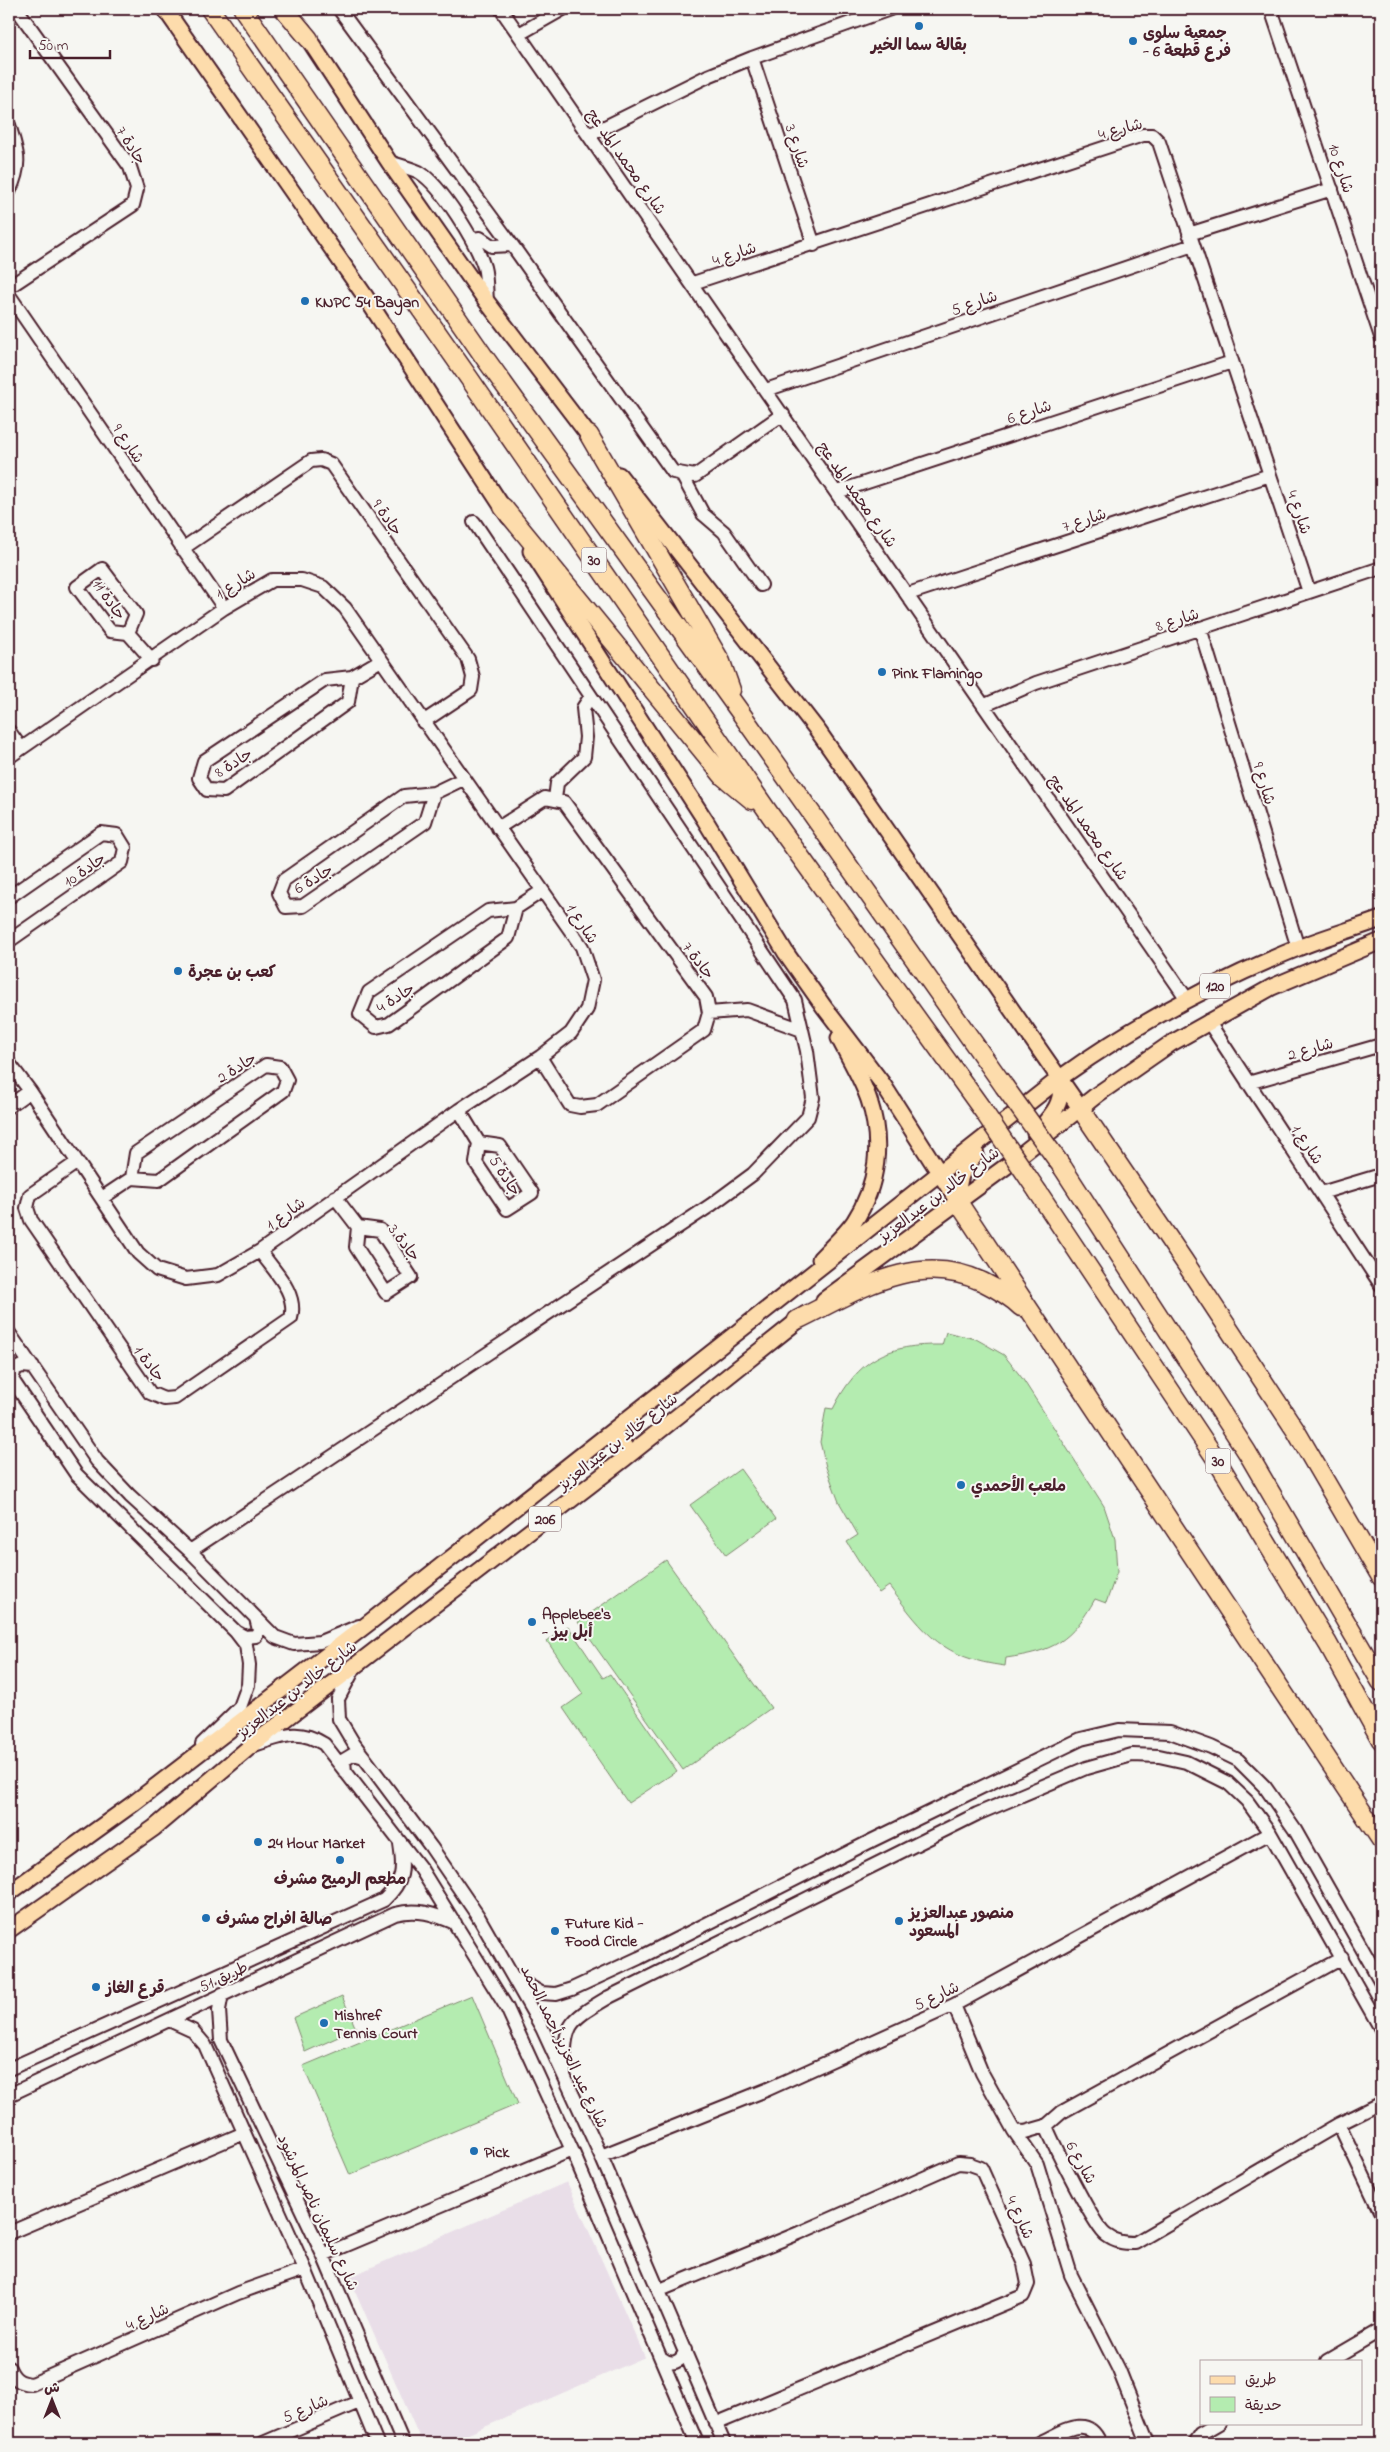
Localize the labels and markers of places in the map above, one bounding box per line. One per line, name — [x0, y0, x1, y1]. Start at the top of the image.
marker: بقالة سما الخير — [913, 20, 925, 32]
place label: جمعية سلوى - فرع قطعة 6 — [1142, 22, 1231, 64]
place label: بقالة سما الخير — [869, 34, 967, 58]
marker: جمعية سلوى - فرع قطعة 6 — [1127, 35, 1139, 47]
place label: KNPC 54 Bayan — [315, 291, 419, 316]
marker: KNPC 54 Bayan — [299, 295, 311, 307]
place label: Pink Flamingo — [892, 662, 982, 687]
marker: Pink Flamingo — [876, 666, 888, 678]
place label: كعب بن عجرة — [188, 961, 276, 985]
marker: كعب بن عجرة — [172, 965, 184, 977]
place label: ملعب الأحمدي — [971, 1474, 1066, 1499]
marker: ملعب الأحمدي — [955, 1479, 967, 1491]
place label: Applebee's - أبل بيز — [541, 1603, 611, 1645]
marker: Applebee's - أبل بيز — [526, 1616, 538, 1628]
place label: 24 Hour Market — [267, 1832, 366, 1856]
marker: 24 Hour Market — [252, 1836, 264, 1848]
marker: مطعم الرميح مشرف — [334, 1854, 346, 1866]
place label: مطعم الرميح مشرف — [274, 1868, 406, 1892]
place label: منصور عبدالعزيز المسعود — [907, 1902, 1014, 1944]
place label: صالة افراح مشرف — [216, 1908, 332, 1932]
marker: صالة افراح مشرف — [200, 1912, 212, 1924]
place label: Future Kid - Food Circle — [564, 1912, 644, 1954]
marker: منصور عبدالعزيز المسعود — [893, 1915, 905, 1927]
marker: Future Kid - Food Circle — [549, 1925, 561, 1937]
place label: قرع الغاز — [104, 1977, 165, 2001]
marker: قرع الغاز — [90, 1981, 102, 1993]
place label: Mishref Tennis Court — [334, 2004, 418, 2046]
marker: Mishref Tennis Court — [318, 2017, 330, 2029]
place label: Pick — [484, 2141, 510, 2165]
marker: Pick — [468, 2145, 480, 2157]

